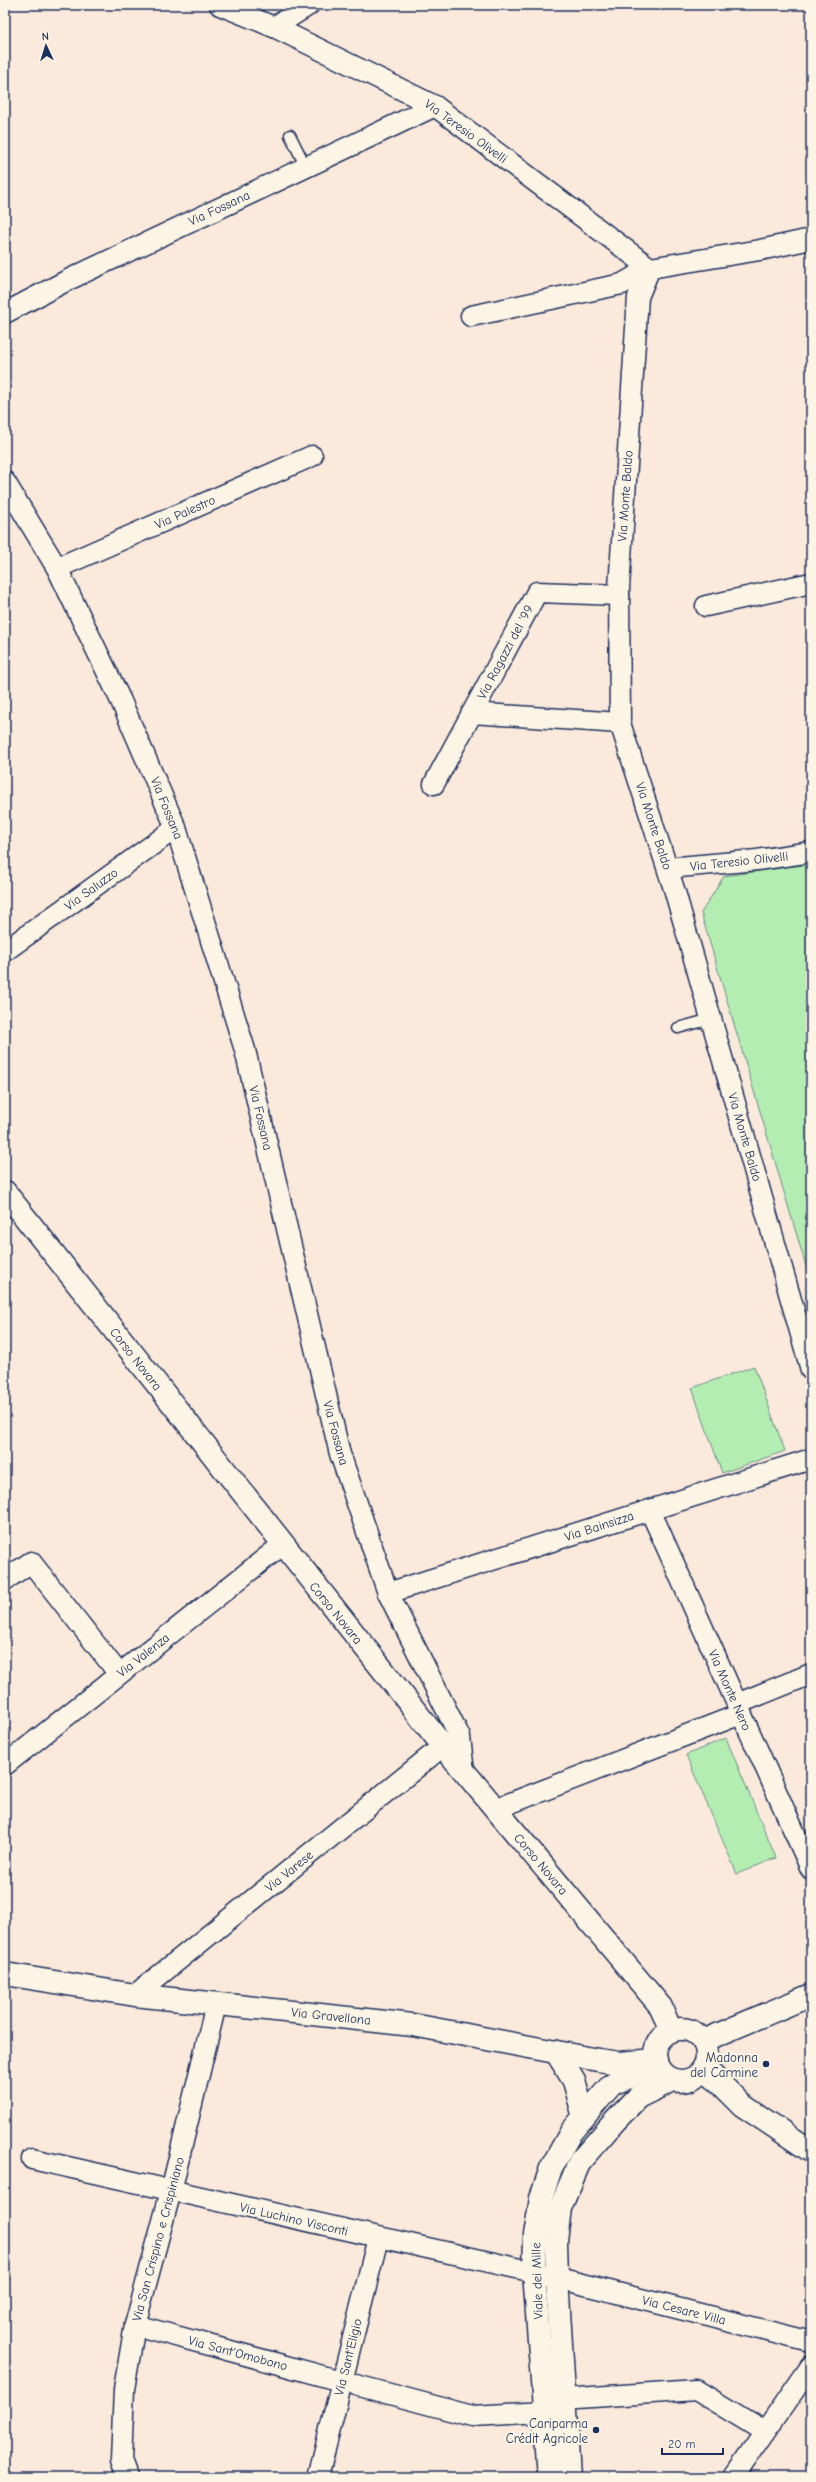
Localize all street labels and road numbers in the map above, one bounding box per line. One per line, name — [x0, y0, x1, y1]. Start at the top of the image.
street label: Via Teresio Olivelli — [422, 96, 510, 166]
street label: Via Fossana — [186, 187, 252, 229]
street label: Via Monte Baldo — [614, 450, 636, 542]
street label: Via Palestro — [152, 492, 218, 532]
street label: Via Ragazzi del '99 — [474, 602, 536, 702]
street label: Via Fossana — [148, 775, 186, 841]
street label: Via Monte Baldo — [633, 780, 675, 872]
street label: Via Teresio Olivelli — [689, 848, 789, 874]
street label: Via Saluzzo — [61, 865, 121, 913]
street label: Via Fossana — [246, 1084, 276, 1152]
street label: Via Monte Baldo — [725, 1091, 765, 1183]
street label: Corso Novara — [107, 1325, 165, 1393]
street label: Via Fossana — [320, 1399, 352, 1467]
street label: Via Bainsizza — [562, 1508, 636, 1544]
street label: Corso Novara — [306, 1579, 366, 1647]
street label: Via Valenza — [114, 1630, 172, 1680]
street label: Via Monte Nero — [705, 1647, 755, 1733]
street label: Corso Novara — [511, 1830, 571, 1898]
street label: Via Varese — [262, 1847, 316, 1895]
street label: Via Gravellona — [290, 2004, 372, 2028]
street label: Via San Crispino e Crispiniano — [129, 2155, 187, 2323]
street label: Via Luchino Visconti — [238, 2199, 350, 2239]
street label: Viale dei Mille — [528, 2242, 546, 2320]
street label: Via Cesare Villa — [641, 2292, 727, 2328]
street label: Via Sant'Eligio — [331, 2317, 365, 2397]
street label: Via Sant'Omobono — [187, 2333, 289, 2373]

